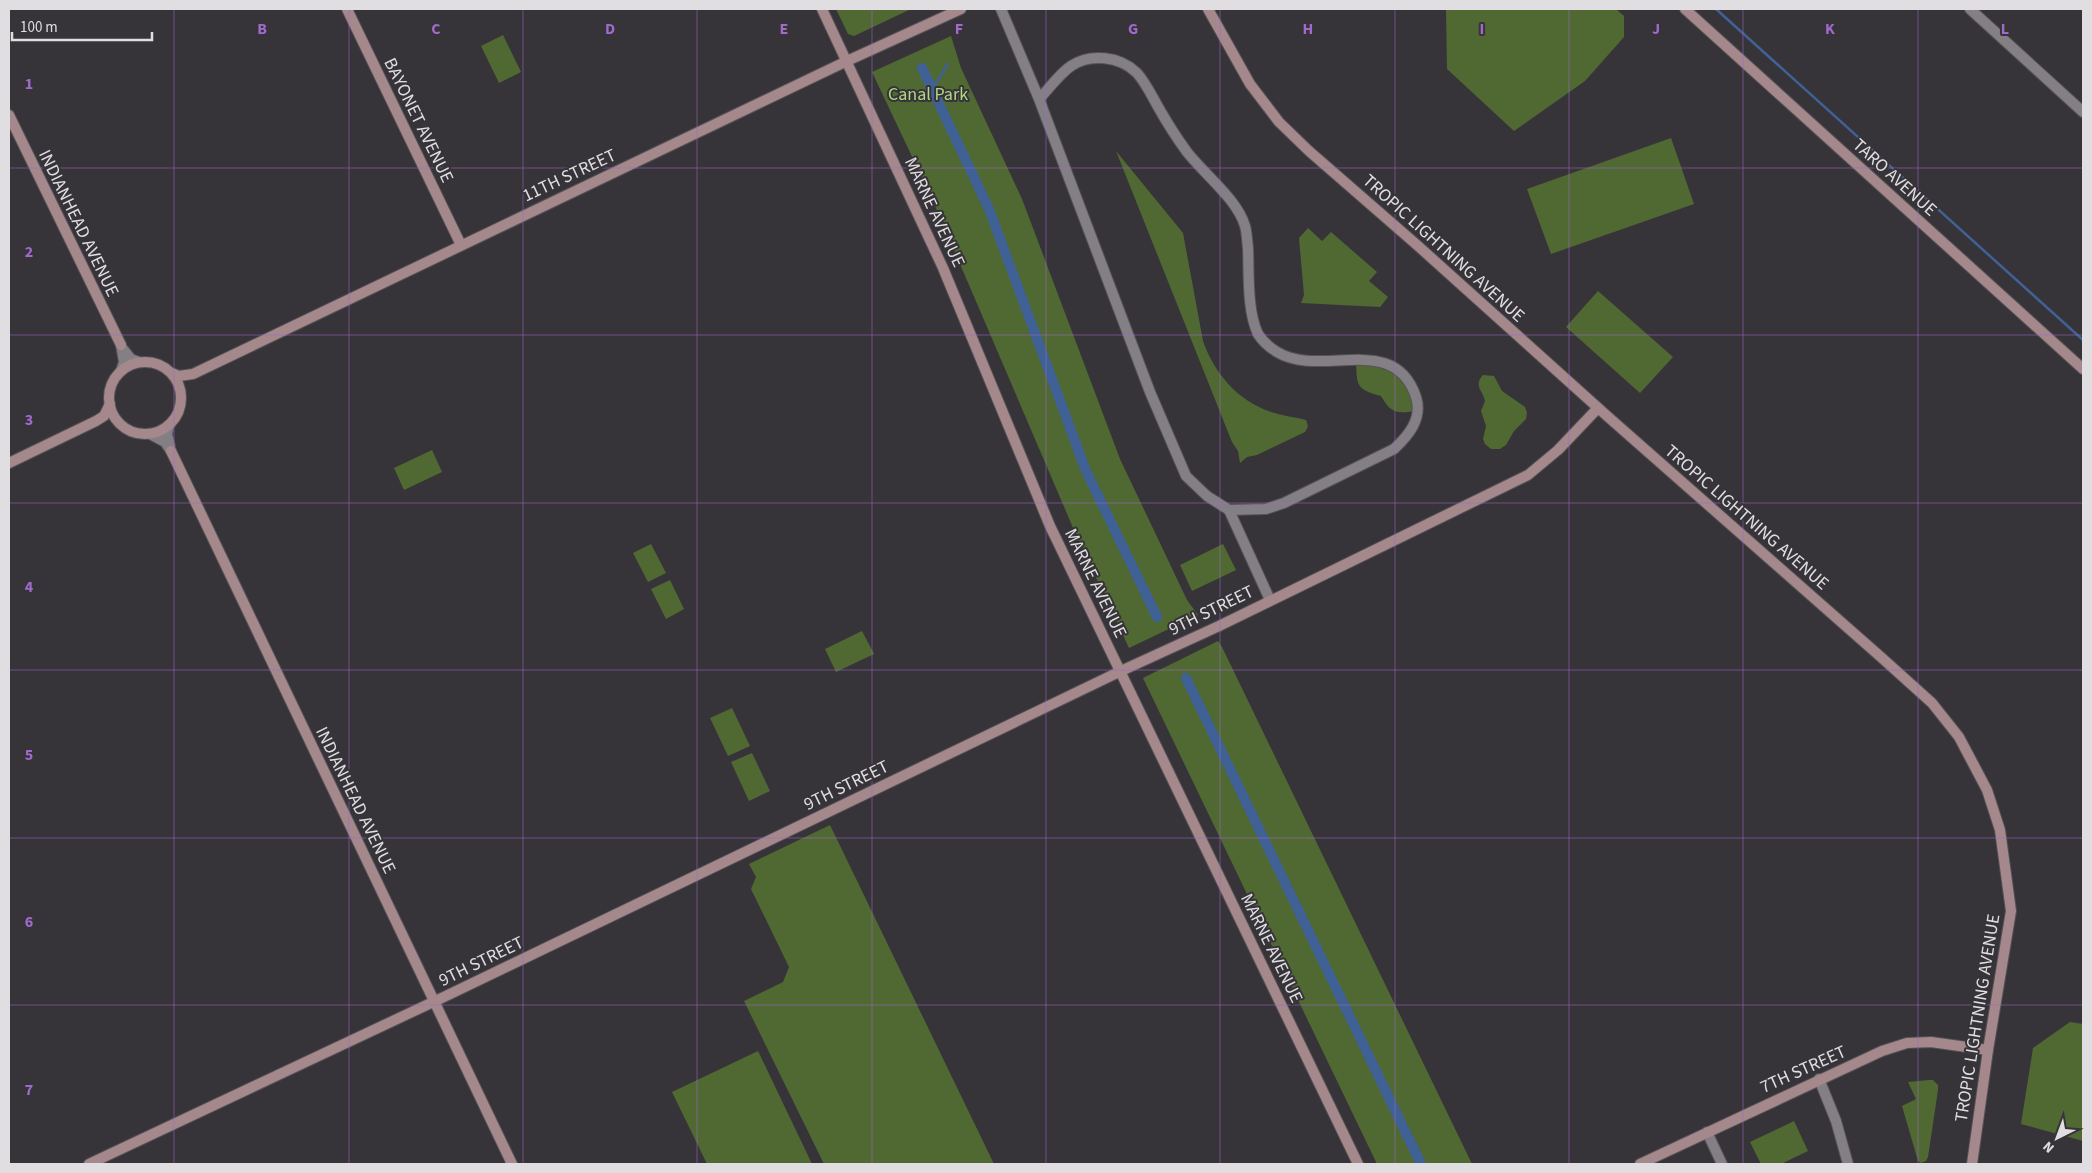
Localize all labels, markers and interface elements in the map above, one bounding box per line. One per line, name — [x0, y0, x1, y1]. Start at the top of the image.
scale bar — [12, 10, 152, 42]
text: 100 m — [20, 17, 58, 38]
text: B — [257, 18, 267, 40]
text: C — [431, 18, 441, 40]
text: D — [605, 18, 615, 40]
text: E — [780, 18, 788, 40]
text: F — [955, 18, 963, 40]
text: G — [1128, 18, 1138, 40]
text: H — [1303, 18, 1313, 40]
text: I — [1480, 18, 1484, 40]
text: J — [1652, 18, 1660, 40]
text: K — [1825, 18, 1835, 40]
text: L — [2001, 18, 2009, 40]
street label: BAYONET AVENUE — [378, 54, 460, 187]
text: 1 — [25, 73, 33, 95]
park label: Canal Park — [888, 82, 968, 107]
street label: TARO AVENUE — [1847, 133, 1942, 222]
street label: 11TH STREET — [518, 143, 620, 208]
street label: INDIANHEAD AVENUE — [32, 146, 125, 301]
street label: MARNE AVENUE — [898, 153, 971, 271]
street label: TROPIC LIGHTNING AVENUE — [1357, 169, 1530, 328]
text: 2 — [25, 241, 33, 263]
text: 3 — [25, 409, 33, 431]
street label: TROPIC LIGHTNING AVENUE — [1659, 439, 1834, 596]
street label: MARNE AVENUE — [1058, 524, 1133, 642]
text: 4 — [25, 576, 34, 598]
street label: 9TH STREET — [1165, 579, 1258, 642]
street label: INDIANHEAD AVENUE — [309, 723, 402, 878]
text: 5 — [25, 744, 33, 766]
street label: 9TH STREET — [800, 754, 893, 817]
street label: MARNE AVENUE — [1234, 889, 1309, 1007]
text: 6 — [25, 911, 33, 933]
street label: TROPIC LIGHTNING AVENUE — [1949, 912, 2006, 1124]
street label: 9TH STREET — [435, 930, 528, 993]
street label: 7TH STREET — [1756, 1039, 1850, 1100]
text: 7 — [25, 1079, 33, 1101]
north arrow — [2032, 1113, 2082, 1163]
text: N — [2039, 1136, 2059, 1157]

